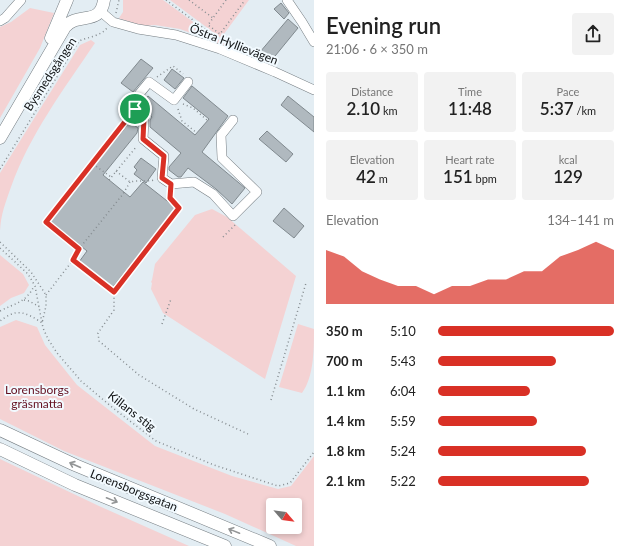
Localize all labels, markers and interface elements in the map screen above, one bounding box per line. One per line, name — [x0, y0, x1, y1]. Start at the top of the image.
text: Evening run — [326, 12, 441, 39]
button: share — [572, 13, 614, 55]
street label: Östra Hyllievägen — [188, 20, 280, 68]
street label: Bysmedsgången — [21, 34, 79, 114]
text: 21:06 · 6 × 350 m — [326, 41, 428, 57]
text: Distance — [351, 85, 393, 98]
text: Time — [458, 85, 482, 98]
text: Pace — [557, 85, 579, 98]
pin — [118, 92, 152, 126]
icon: arrive — [124, 98, 146, 120]
text: 2.10 — [346, 98, 380, 119]
text: 11:48 — [448, 98, 492, 119]
text: 5:37 — [540, 98, 574, 119]
text: km — [380, 104, 398, 117]
text: /km — [574, 104, 596, 117]
text: Elevation — [350, 153, 394, 166]
text: Heart rate — [445, 153, 495, 166]
text: kcal — [559, 153, 577, 166]
text: 42 — [356, 166, 376, 187]
text: 151 — [443, 166, 473, 187]
text: 129 — [553, 166, 583, 187]
text: m — [376, 172, 388, 185]
text: bpm — [473, 172, 497, 185]
text: Elevation — [326, 212, 379, 228]
text: 134–141 m — [547, 212, 614, 228]
text: 350 m — [326, 323, 363, 339]
text: 5:10 — [390, 323, 416, 339]
text: 700 m — [326, 353, 363, 369]
text: 5:43 — [390, 353, 416, 369]
park label: Lorensborgs gräsmatta — [5, 382, 69, 411]
text: 1.1 km — [326, 383, 365, 399]
text: 6:04 — [390, 383, 416, 399]
street label: Killans stig — [105, 388, 159, 434]
text: 1.4 km — [326, 413, 365, 429]
text: 5:59 — [390, 413, 416, 429]
text: 1.8 km — [326, 443, 365, 459]
text: 5:24 — [390, 443, 416, 459]
one-way arrow — [69, 461, 81, 468]
street label: Lorensborgsgatan — [88, 466, 180, 514]
text: 2.1 km — [326, 473, 365, 489]
text: 5:22 — [390, 473, 416, 489]
one-way arrow — [105, 497, 117, 505]
north arrow — [266, 498, 302, 534]
map controls — [266, 498, 302, 534]
one-way arrow — [228, 527, 240, 534]

